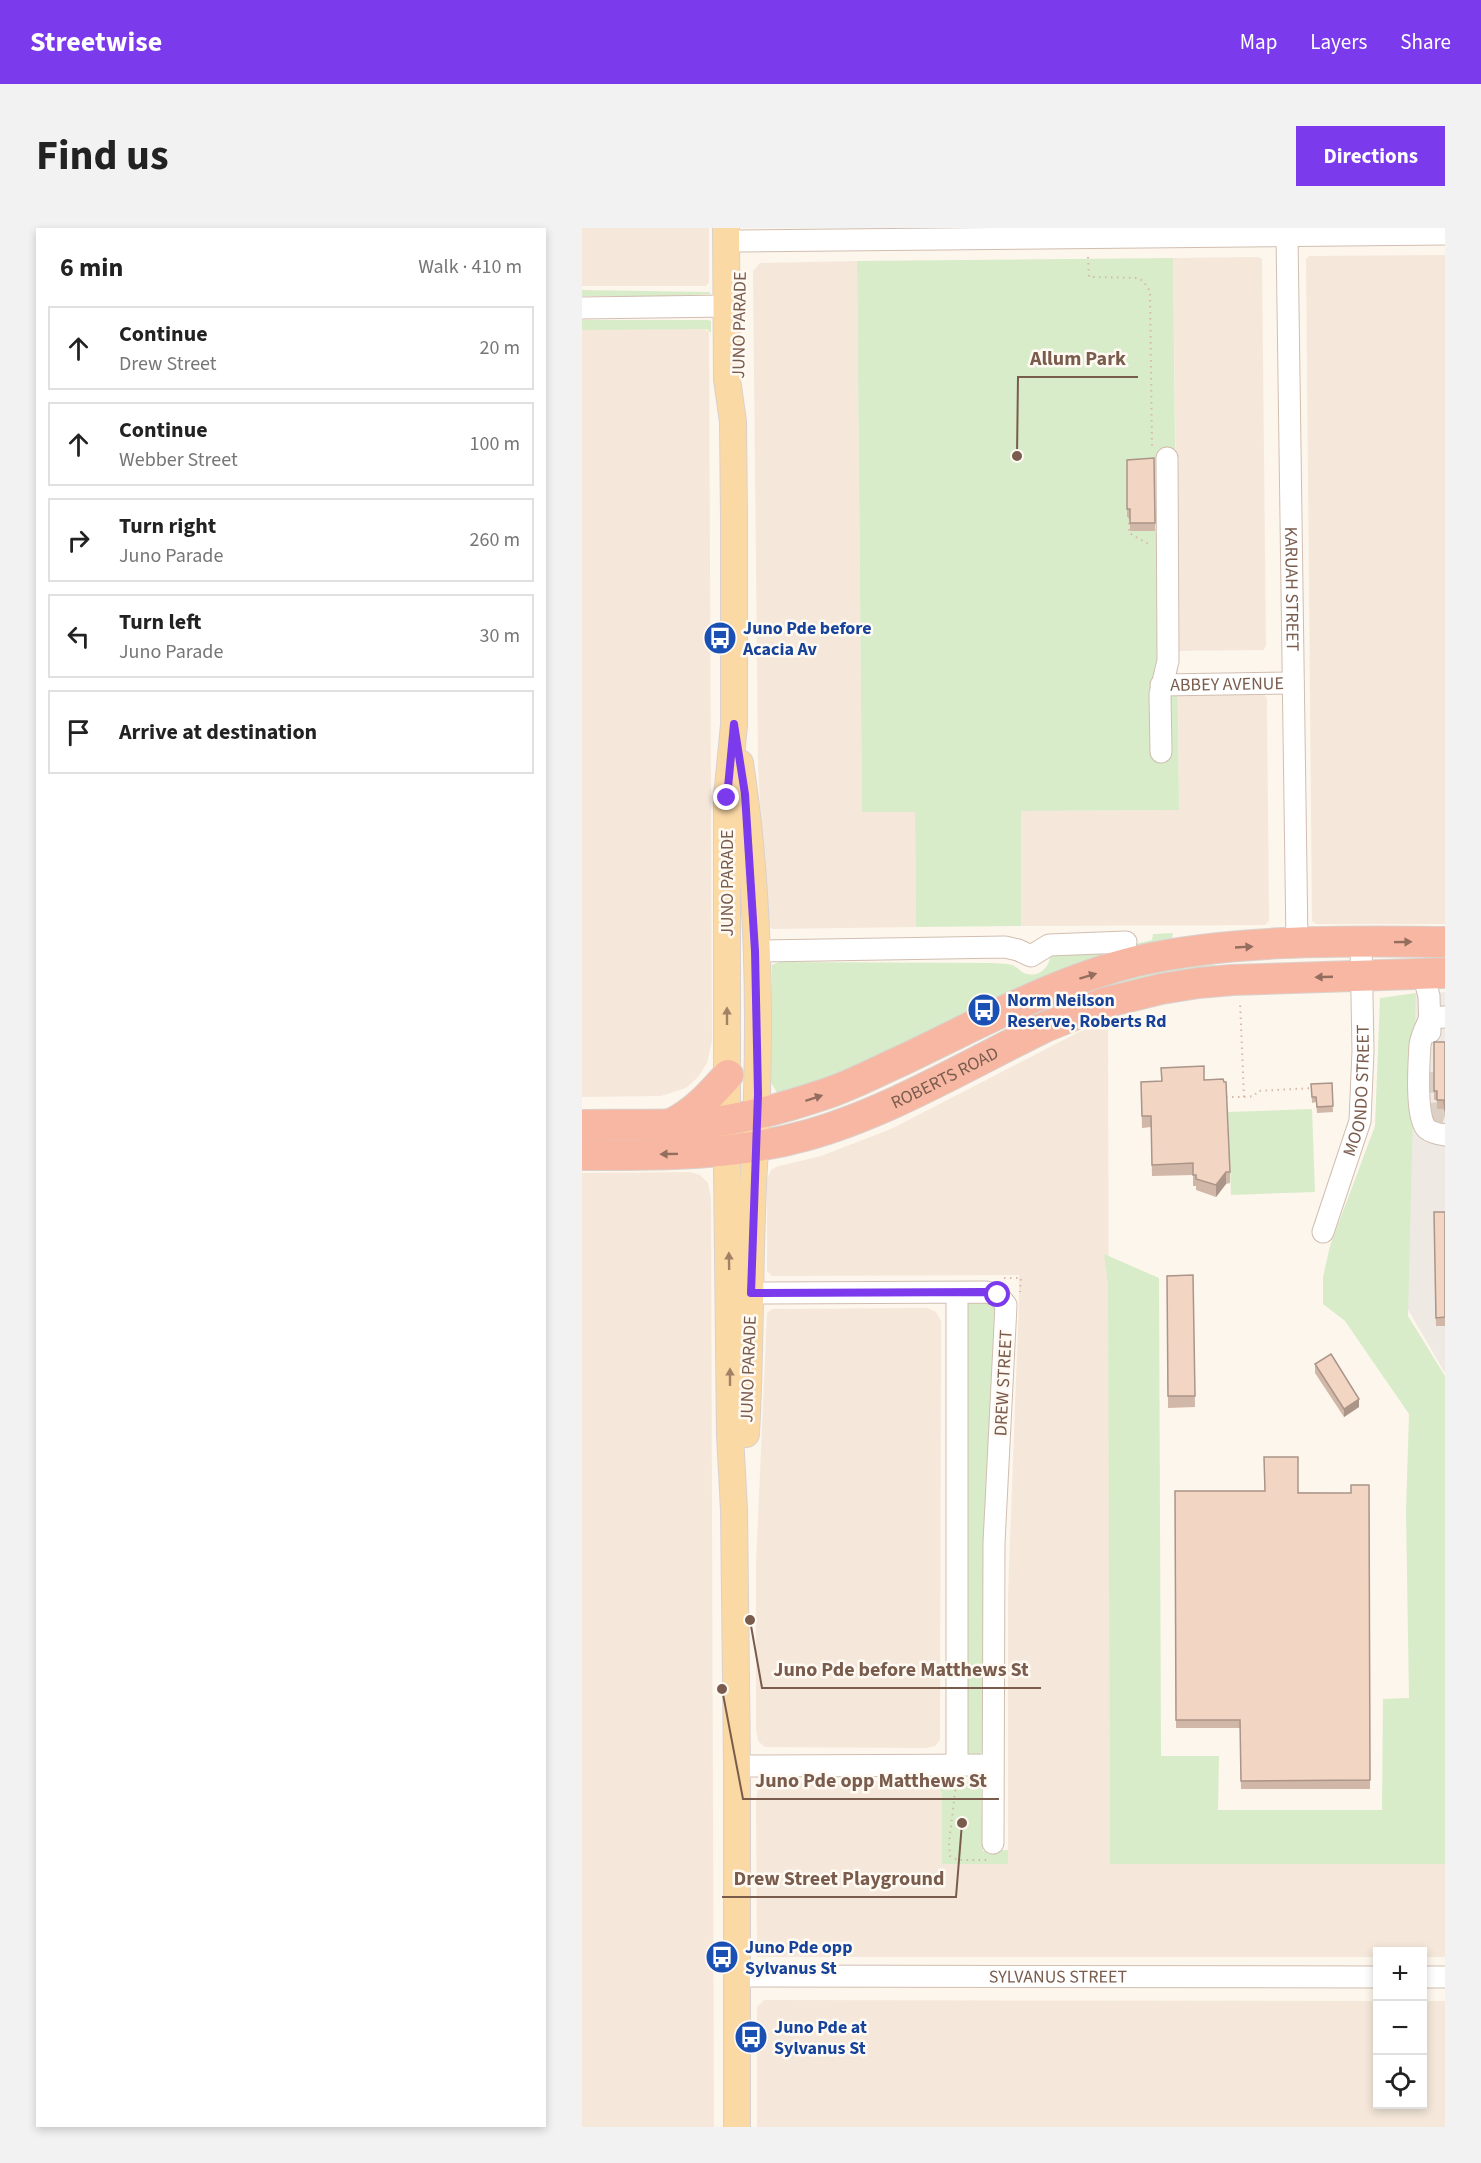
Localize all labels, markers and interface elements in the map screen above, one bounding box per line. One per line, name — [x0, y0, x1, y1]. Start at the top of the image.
text: Streetwise — [30, 22, 162, 62]
text: Map — [1240, 27, 1277, 57]
text: Layers — [1310, 27, 1367, 57]
text: Share — [1400, 27, 1451, 57]
text: Find us — [36, 126, 169, 186]
button: Directions — [1296, 126, 1445, 186]
text: 6 min — [60, 249, 123, 286]
text: Walk · 410 m — [418, 253, 522, 281]
street label: JUNO PARADE — [726, 271, 753, 379]
text: Continue — [119, 318, 208, 350]
icon: ahead — [62, 332, 95, 365]
text: 20 m — [480, 334, 520, 362]
callout: Allum Park — [1018, 339, 1138, 377]
text: Allum Park — [1029, 345, 1126, 373]
text: Drew Street — [119, 350, 217, 378]
text: Continue — [119, 414, 208, 446]
icon: ahead — [62, 428, 95, 461]
text: 100 m — [470, 430, 520, 458]
text: Webber Street — [119, 446, 238, 474]
text: Turn right — [119, 510, 216, 542]
icon: right — [62, 524, 95, 557]
text: 260 m — [470, 526, 520, 554]
street label: KARUAH STREET — [1278, 527, 1305, 652]
text: Juno Parade — [119, 542, 223, 570]
text: Turn left — [119, 606, 201, 638]
place label: Juno Pde before Acacia Av — [742, 616, 872, 662]
icon: left — [62, 620, 95, 653]
bus stop icon: Juno Pde before Acacia Av — [702, 620, 738, 656]
text: 30 m — [480, 622, 520, 650]
text: Juno Parade — [119, 638, 223, 666]
street label: ABBEY AVENUE — [1170, 671, 1284, 698]
icon: arrive — [62, 716, 95, 749]
text: Arrive at destination — [119, 716, 317, 748]
route end — [713, 784, 739, 810]
street label: JUNO PARADE — [715, 829, 740, 937]
one-way arrow — [1394, 937, 1413, 947]
one-way arrow — [1235, 942, 1254, 951]
one-way arrow — [1079, 971, 1097, 980]
one-way arrow — [1314, 972, 1333, 982]
place label: Norm Neilson Reserve, Roberts Rd — [1007, 988, 1166, 1034]
bus stop icon: Norm Neilson Reserve, Roberts Rd — [966, 992, 1002, 1028]
one-way arrow — [723, 1007, 732, 1026]
street label: MOONDO STREET — [1337, 1024, 1376, 1160]
street label: ROBERTS ROAD — [887, 1041, 1003, 1115]
one-way arrow — [805, 1092, 823, 1102]
one-way arrow — [660, 1150, 679, 1159]
one-way arrow — [724, 1252, 734, 1271]
route start — [984, 1281, 1010, 1307]
street label: JUNO PARADE — [734, 1315, 763, 1423]
street label: DREW STREET — [988, 1329, 1019, 1437]
one-way arrow — [725, 1368, 735, 1387]
callout: Juno Pde before Matthews St — [762, 1650, 1041, 1688]
text: Juno Pde before Matthews St — [773, 1656, 1029, 1684]
callout: Juno Pde opp Matthews St — [743, 1761, 999, 1799]
text: Juno Pde opp Matthews St — [755, 1767, 987, 1795]
callout: Drew Street Playground — [722, 1859, 956, 1897]
text: Drew Street Playground — [734, 1865, 944, 1893]
place label: Juno Pde opp Sylvanus St — [745, 1935, 852, 1981]
bus stop icon: Juno Pde opp Sylvanus St — [704, 1939, 740, 1975]
map controls — [1373, 1947, 1427, 2109]
button: + — [1373, 1947, 1427, 2001]
street label: SYLVANUS STREET — [989, 1964, 1128, 1990]
button: − — [1373, 2001, 1427, 2055]
place label: Juno Pde at Sylvanus St — [774, 2015, 867, 2061]
bus stop icon: Juno Pde at Sylvanus St — [733, 2019, 769, 2055]
button: locate — [1373, 2055, 1427, 2109]

